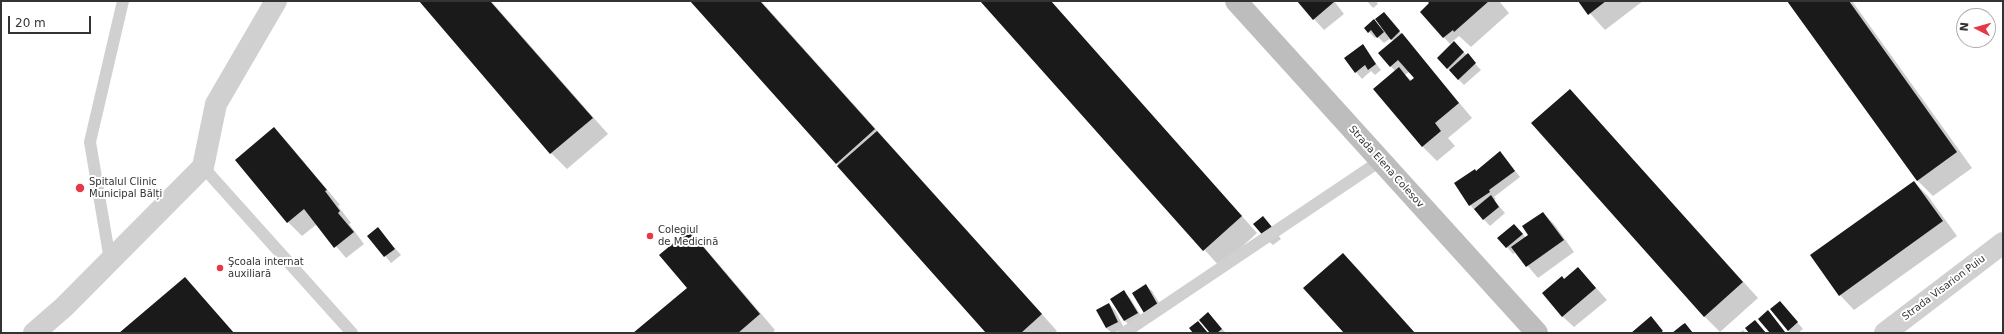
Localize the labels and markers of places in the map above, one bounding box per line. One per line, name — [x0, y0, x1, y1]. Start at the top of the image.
place label: Spitalul Clinic Municipal Bălți — [89, 176, 162, 200]
marker: Spitalul Clinic Municipal Bălți — [74, 182, 86, 194]
place label: Colegiul de Medicină — [658, 224, 718, 248]
marker: Colegiul de Medicină — [645, 231, 655, 241]
place label: Şcoala internat auxiliară — [228, 256, 304, 280]
marker: Şcoala internat auxiliară — [215, 263, 225, 273]

